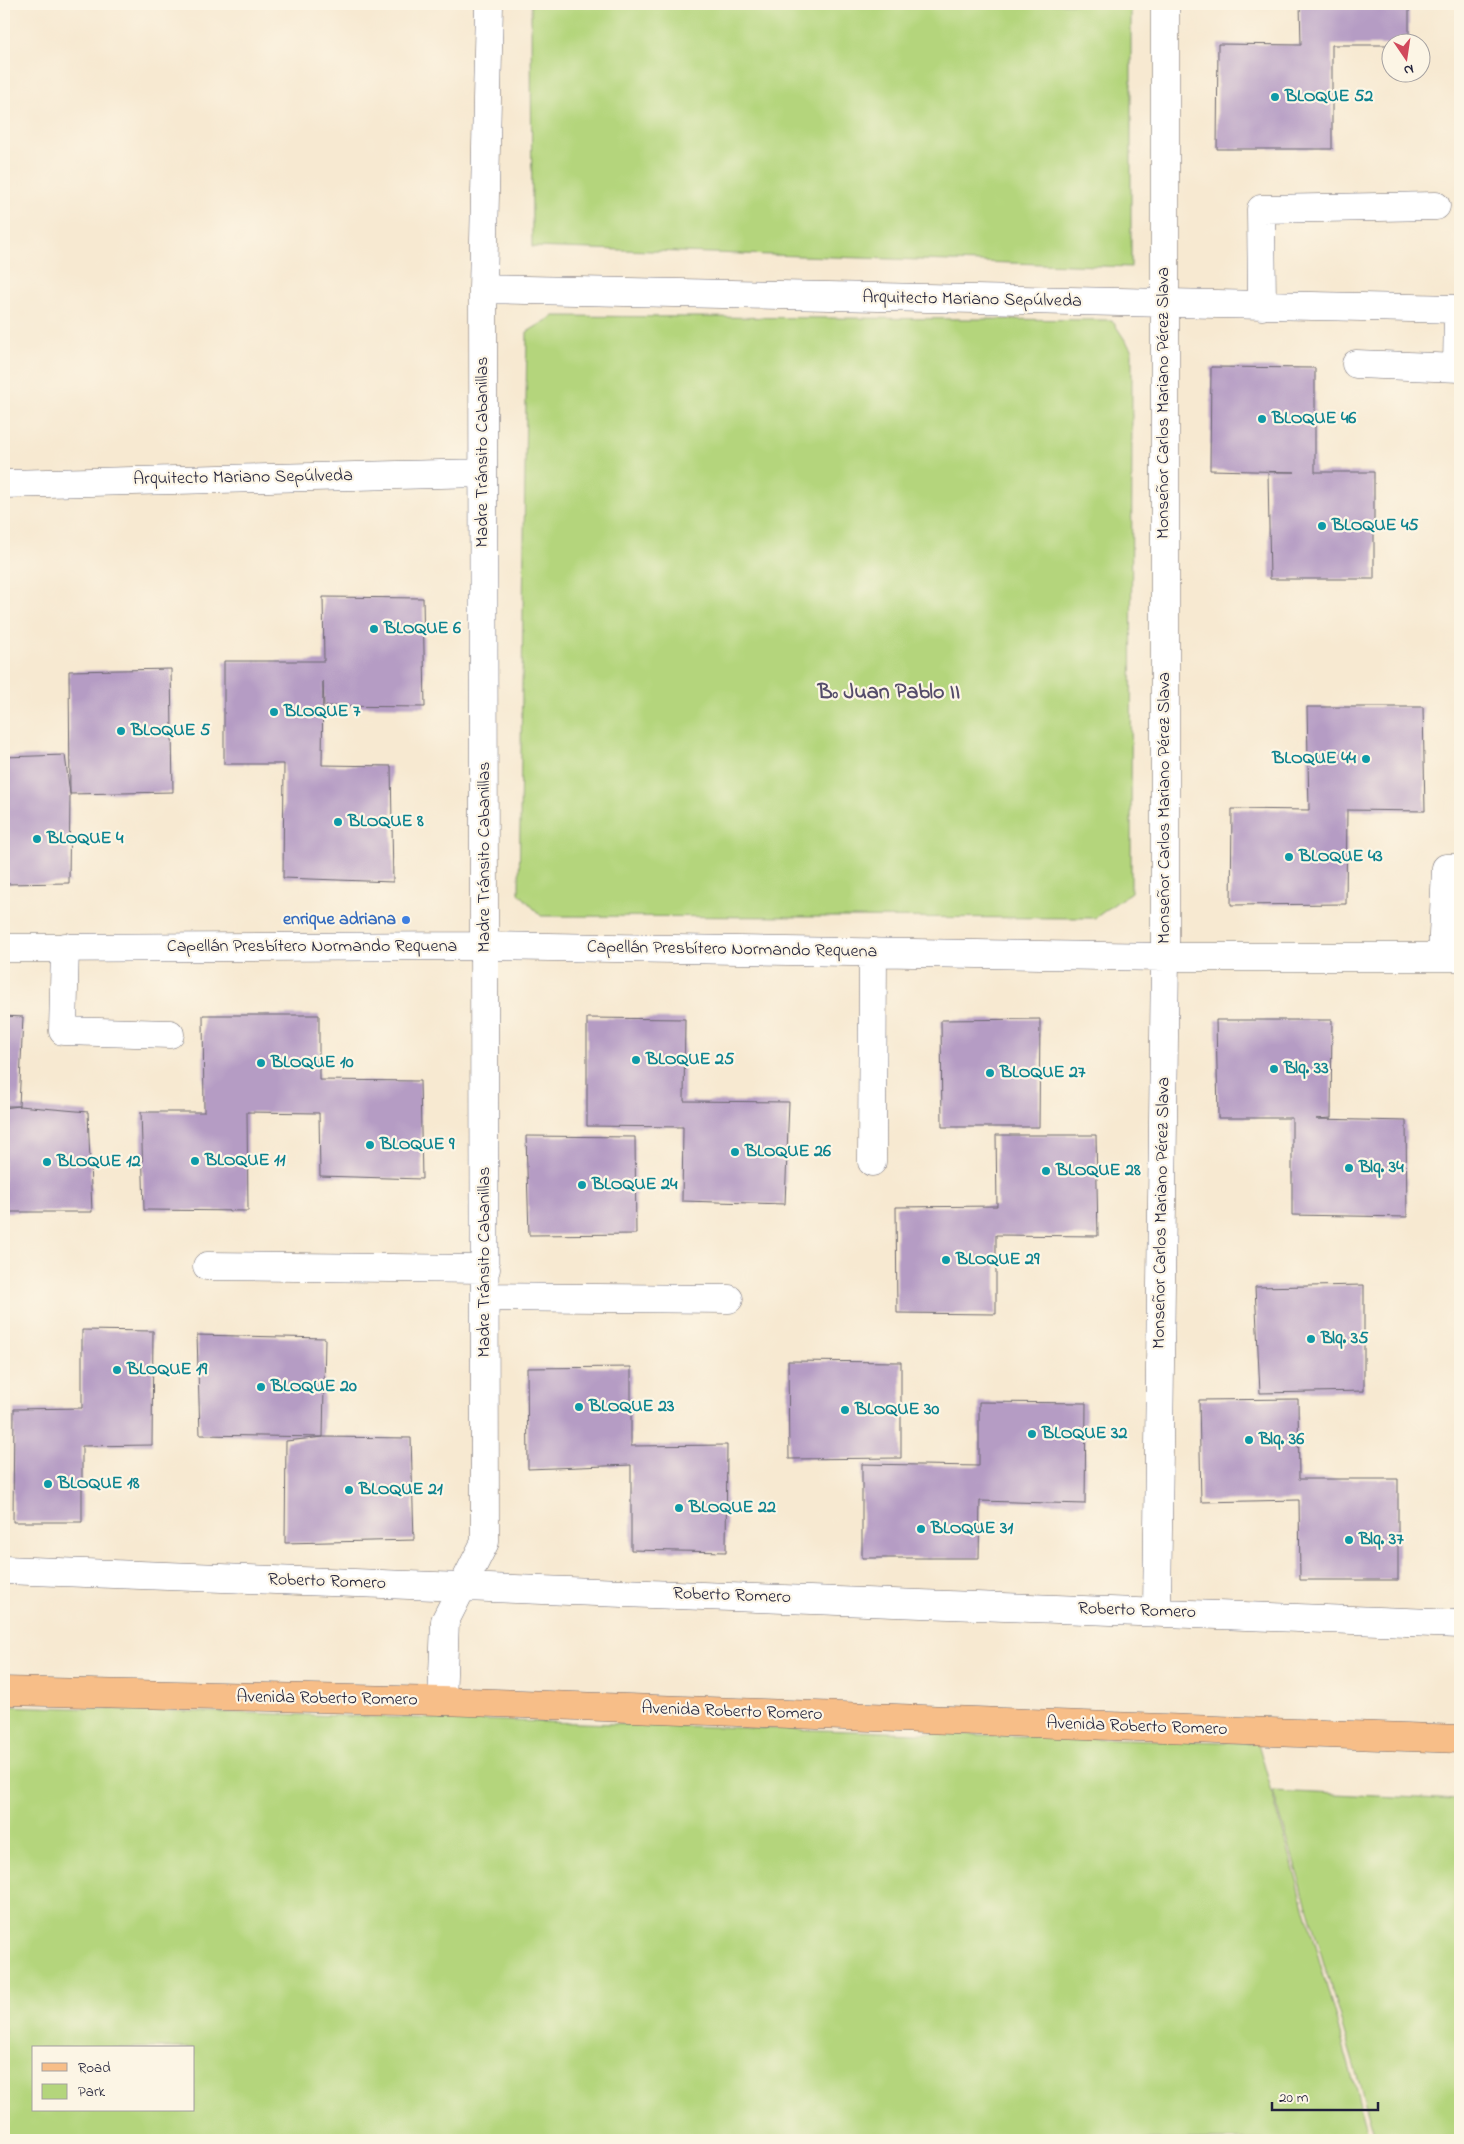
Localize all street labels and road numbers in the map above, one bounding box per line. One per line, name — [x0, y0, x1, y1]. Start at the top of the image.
street label: Monseñor Carlos Mariano Pérez Slava — [1151, 267, 1177, 539]
street label: Arquitecto Mariano Sepúlveda — [862, 285, 1082, 315]
street label: Madre Tránsito Cabanillas — [470, 357, 496, 547]
street label: Arquitecto Mariano Sepúlveda — [133, 463, 353, 493]
street label: Monseñor Carlos Mariano Pérez Slava — [1152, 672, 1178, 944]
street label: Madre Tránsito Cabanillas — [472, 762, 498, 952]
street label: Capellán Presbítero Normando Requena — [167, 934, 457, 960]
street label: Capellán Presbítero Normando Requena — [587, 934, 877, 966]
street label: Monseñor Carlos Mariano Pérez Slava — [1147, 1077, 1177, 1349]
street label: Madre Tránsito Cabanillas — [472, 1167, 498, 1357]
street label: Roberto Romero — [268, 1567, 386, 1597]
street label: Roberto Romero — [673, 1581, 791, 1611]
street label: Roberto Romero — [1078, 1596, 1196, 1626]
street label: Avenida Roberto Romero — [236, 1684, 418, 1714]
street label: Avenida Roberto Romero — [641, 1696, 823, 1728]
street label: Avenida Roberto Romero — [1046, 1711, 1228, 1743]

